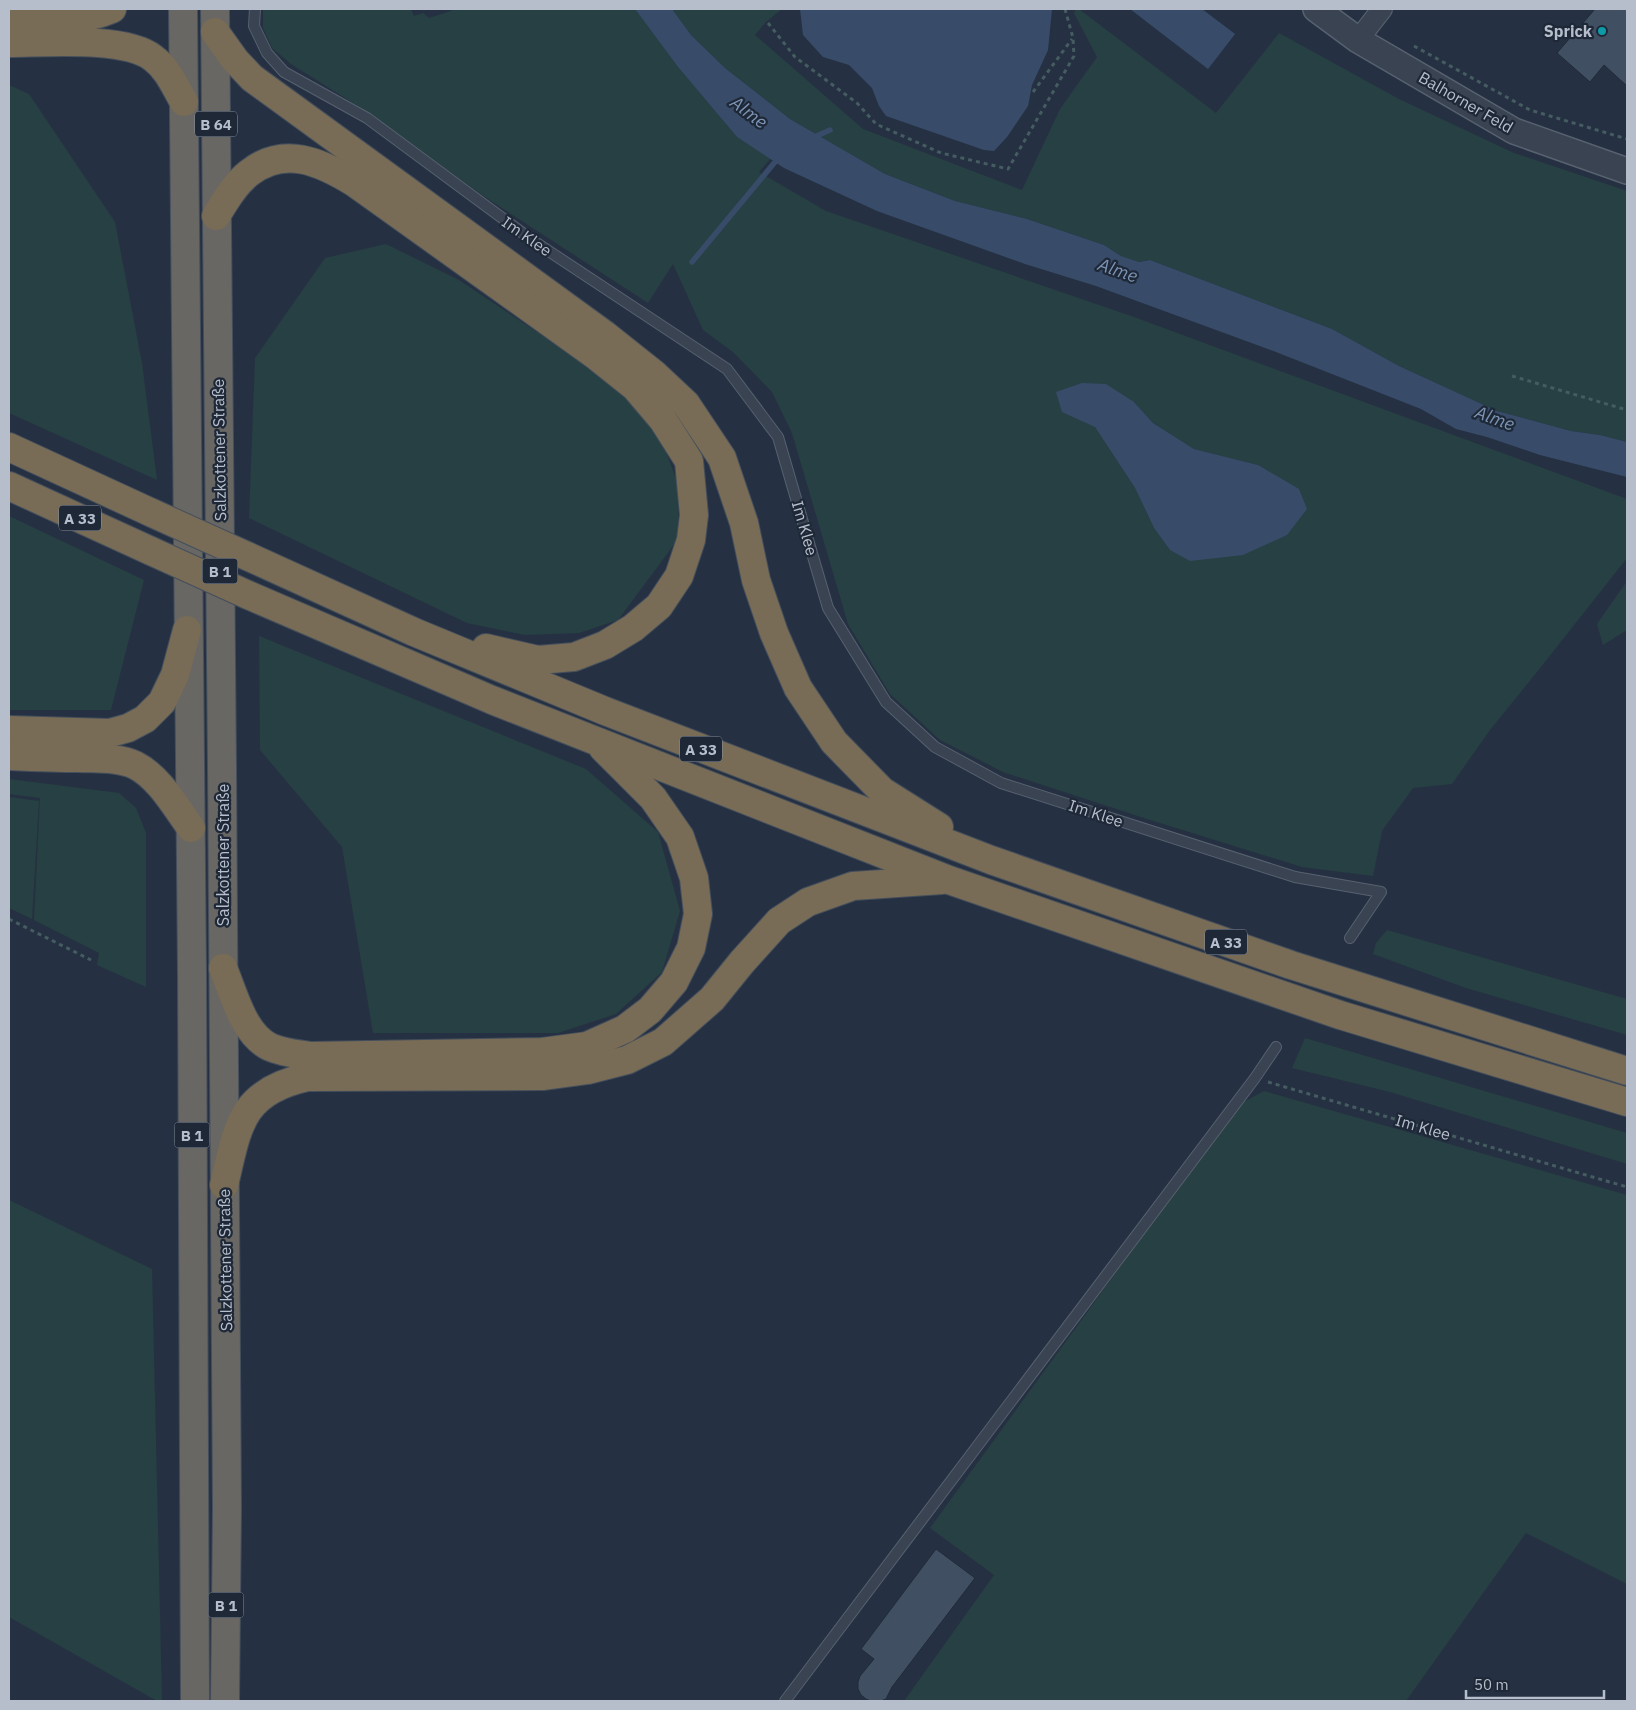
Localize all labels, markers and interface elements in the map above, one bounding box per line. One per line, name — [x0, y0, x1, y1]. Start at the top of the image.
place label: Sprick — [1544, 21, 1593, 41]
marker: Sprick — [1596, 25, 1608, 37]
street label: Balhorner Feld — [1415, 67, 1517, 137]
water label: Alme — [725, 90, 772, 133]
road number: B 64 — [195, 112, 237, 136]
street label: Im Klee — [498, 212, 556, 260]
water label: Alme — [1094, 252, 1141, 287]
street label: Salzkottener Straße — [208, 378, 230, 521]
water label: Alme — [1471, 400, 1518, 436]
street label: Im Klee — [788, 498, 822, 558]
road number: A 33 — [59, 506, 101, 530]
road number: B 1 — [202, 558, 238, 584]
road number: A 33 — [680, 736, 722, 762]
street label: Salzkottener Straße — [213, 784, 233, 926]
street label: Im Klee — [1066, 795, 1126, 831]
road number: A 33 — [1205, 930, 1247, 954]
street label: Im Klee — [1393, 1110, 1453, 1144]
road number: B 1 — [174, 1122, 210, 1148]
street label: Salzkottener Straße — [214, 1188, 236, 1331]
road number: B 1 — [208, 1592, 244, 1618]
scale bar — [1466, 1668, 1604, 1700]
text: 50 m — [1474, 1675, 1509, 1694]

